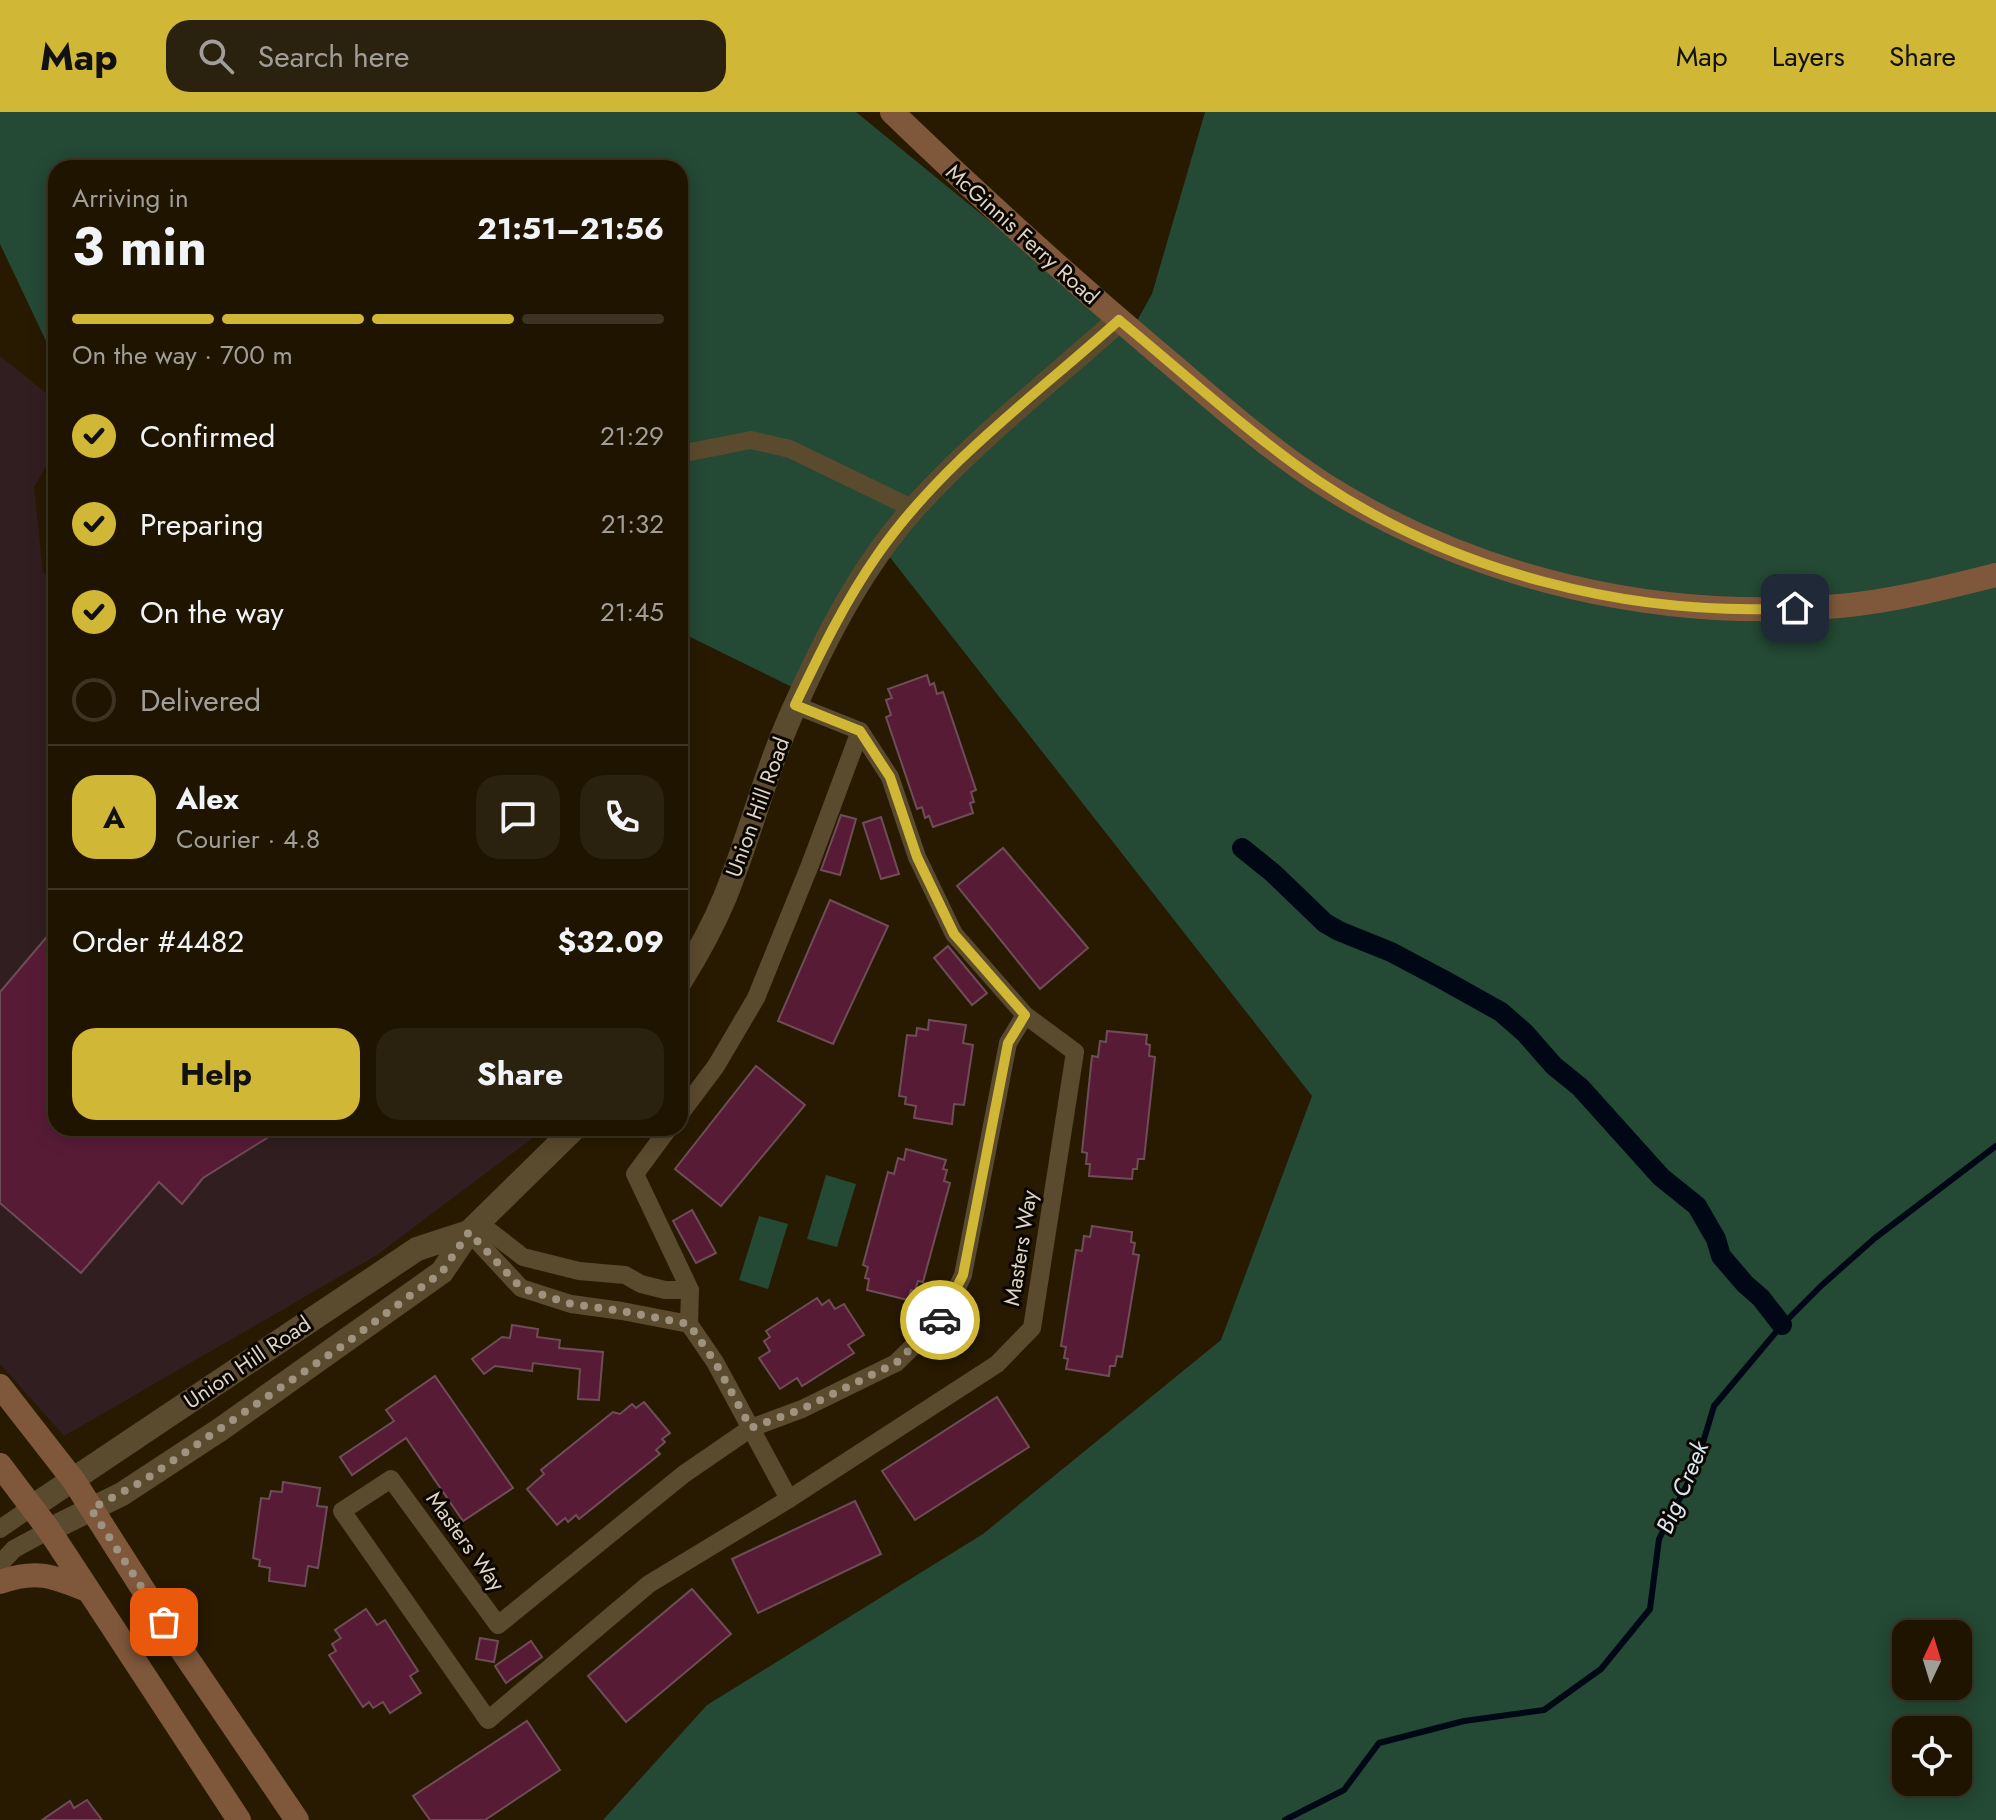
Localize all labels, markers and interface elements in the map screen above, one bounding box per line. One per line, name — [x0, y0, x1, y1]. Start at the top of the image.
search box — [166, 20, 726, 92]
text: Map — [40, 29, 118, 84]
icon: search — [194, 34, 238, 78]
text: Search here — [258, 35, 410, 78]
text: Map — [1676, 36, 1728, 77]
text: Layers — [1772, 36, 1845, 77]
text: Share — [1889, 36, 1956, 77]
street label: McGinnis Ferry Road — [939, 156, 1107, 312]
text: Arriving in — [72, 179, 189, 217]
text: 21:51–21:56 — [477, 207, 664, 250]
text: 3 min — [72, 209, 207, 285]
text: On the way · 700 m — [72, 336, 293, 374]
icon: check — [72, 414, 116, 458]
text: Confirmed — [140, 415, 275, 458]
text: 21:29 — [600, 417, 664, 455]
icon: check — [72, 502, 116, 546]
text: Preparing — [140, 503, 264, 546]
text: 21:32 — [601, 505, 664, 543]
pin — [1761, 574, 1829, 642]
icon: home — [1773, 586, 1817, 630]
icon: check — [72, 590, 116, 634]
text: On the way — [140, 591, 284, 634]
text: 21:45 — [600, 593, 664, 631]
text: Delivered — [140, 679, 261, 722]
street label: Union Hill Road — [717, 733, 797, 881]
button: chat — [476, 775, 560, 859]
button: phone — [580, 775, 664, 859]
text: Alex — [176, 777, 239, 820]
text: A — [103, 796, 125, 839]
text: Courier · 4.8 — [176, 820, 320, 858]
text: Order #4482 — [72, 920, 244, 963]
text: $32.09 — [557, 920, 664, 963]
button: Help — [72, 1028, 360, 1120]
button: Share — [376, 1028, 664, 1120]
street label: Masters Way — [995, 1188, 1045, 1308]
courier — [900, 1280, 980, 1360]
icon: car — [918, 1298, 962, 1342]
street label: Union Hill Road — [177, 1308, 317, 1416]
water label: Big Creek — [1647, 1434, 1718, 1539]
street label: Masters Way — [419, 1484, 513, 1598]
pin — [130, 1588, 198, 1656]
icon: bag — [142, 1600, 186, 1644]
north arrow — [1892, 1620, 1972, 1700]
map controls — [1892, 1620, 1972, 1796]
button: locate — [1892, 1716, 1972, 1796]

